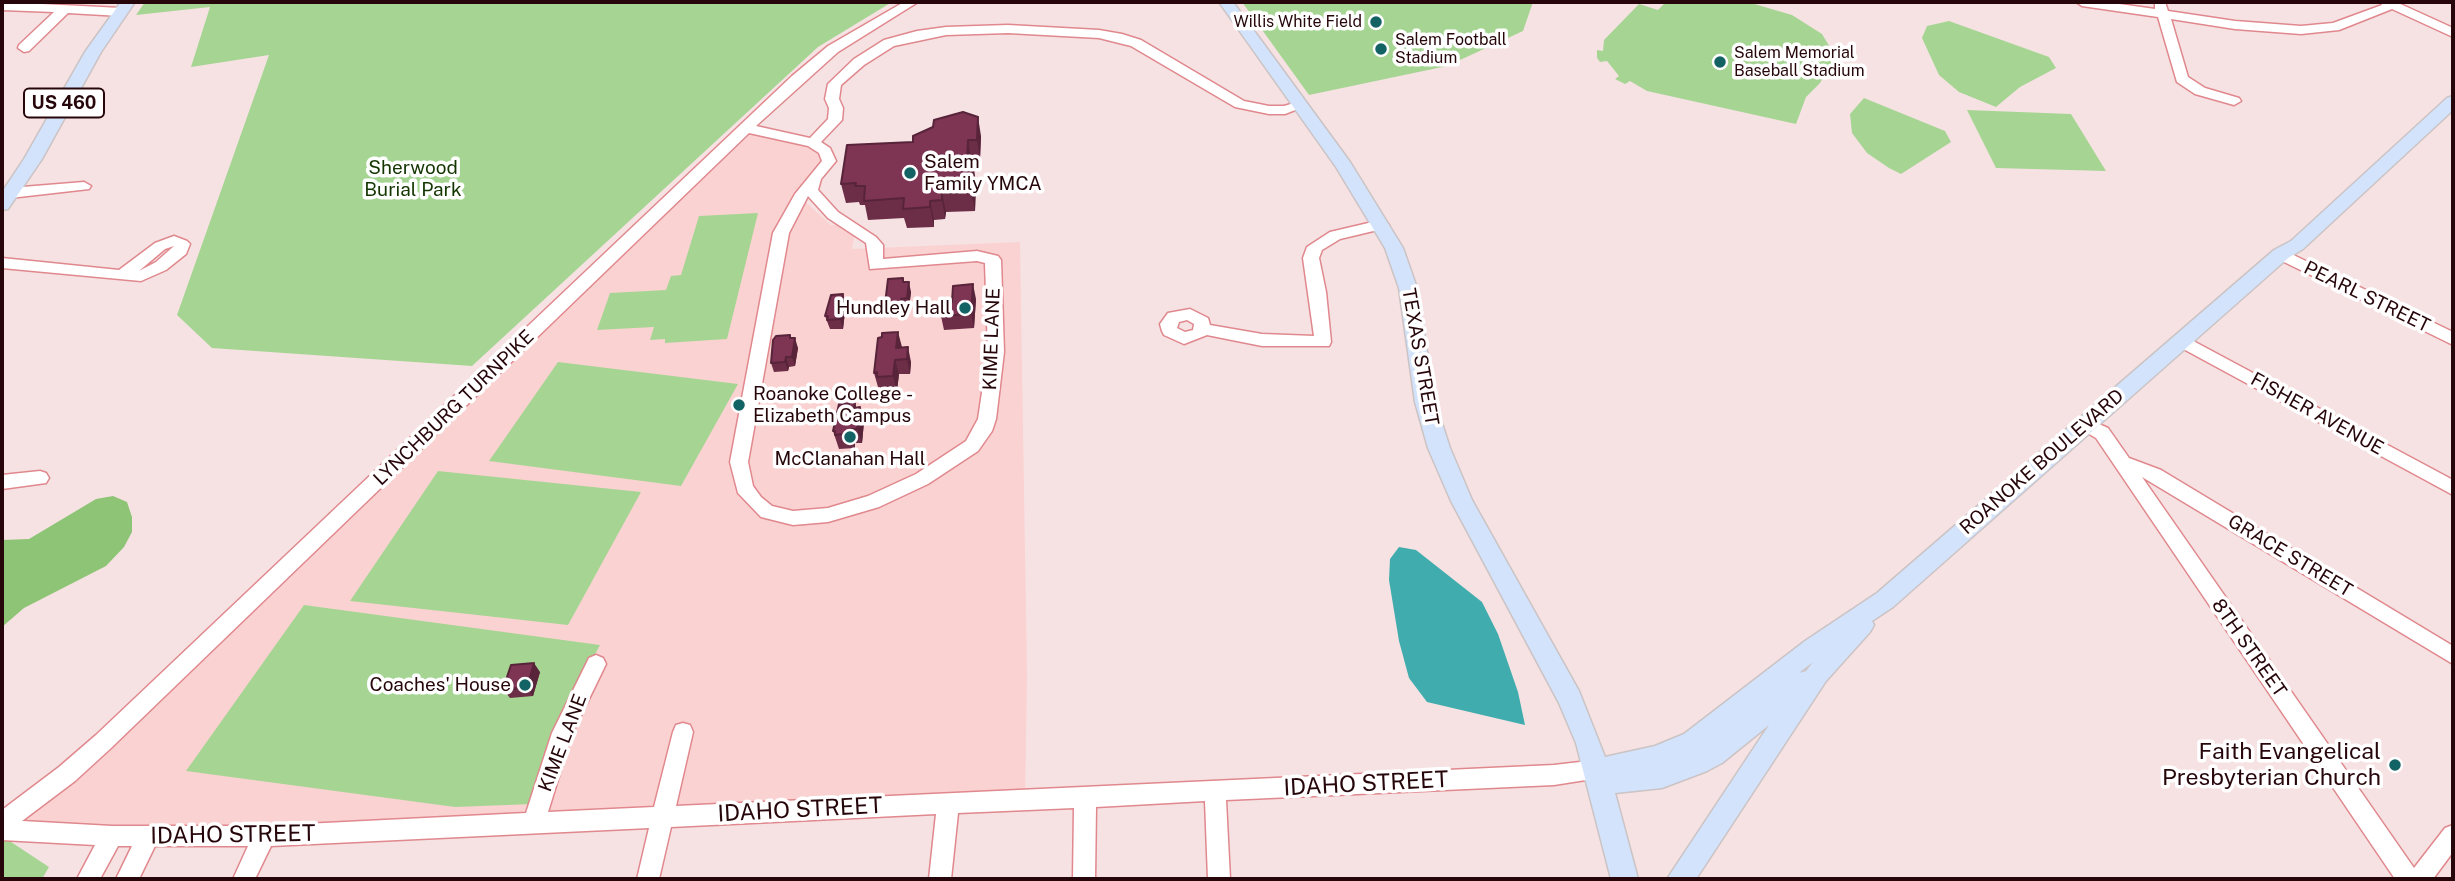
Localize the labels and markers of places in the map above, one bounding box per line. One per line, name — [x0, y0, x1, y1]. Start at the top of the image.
place label: Willis White Field — [1233, 12, 1362, 32]
marker: Willis White Field — [1368, 14, 1384, 30]
place label: Salem Football Stadium — [1395, 30, 1507, 68]
marker: Salem Football Stadium — [1373, 41, 1389, 57]
place label: Salem Memorial Baseball Stadium — [1734, 43, 1865, 81]
marker: Salem Memorial Baseball Stadium — [1712, 54, 1728, 70]
place label: Salem Family YMCA — [924, 151, 1042, 195]
marker: Salem Family YMCA — [902, 165, 918, 181]
place label: Hundley Hall — [836, 297, 951, 319]
marker: Hundley Hall — [957, 300, 973, 316]
place label: Roanoke College - Elizabeth Campus — [753, 383, 913, 427]
marker: Roanoke College - Elizabeth Campus — [731, 397, 747, 413]
marker: McClanahan Hall — [842, 429, 858, 445]
place label: McClanahan Hall — [775, 448, 925, 470]
place label: Coaches' House — [370, 674, 511, 696]
marker: Coaches' House — [517, 677, 533, 693]
place label: Faith Evangelical Presbyterian Church — [2162, 738, 2381, 792]
marker: Faith Evangelical Presbyterian Church — [2387, 757, 2403, 773]

